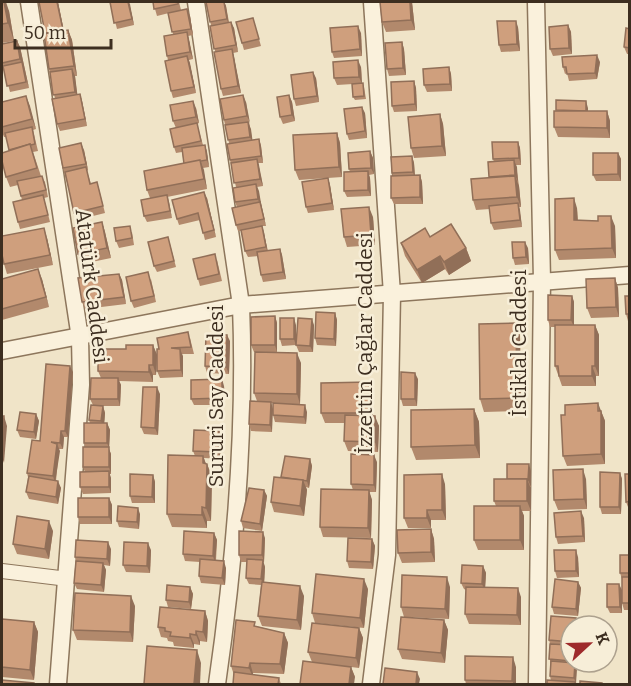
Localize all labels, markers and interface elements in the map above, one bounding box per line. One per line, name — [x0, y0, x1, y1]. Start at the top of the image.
scale bar — [15, 12, 111, 50]
text: 50 m — [24, 22, 66, 44]
street label: Atatürk Caddesi — [70, 207, 114, 365]
street label: İzzettin Çağlar Caddesi — [352, 232, 378, 454]
street label: İstiklal Caddesi — [506, 269, 532, 417]
street label: Sururi Say Caddesi — [203, 305, 229, 487]
north arrow — [559, 614, 619, 674]
text: K — [591, 630, 614, 648]

